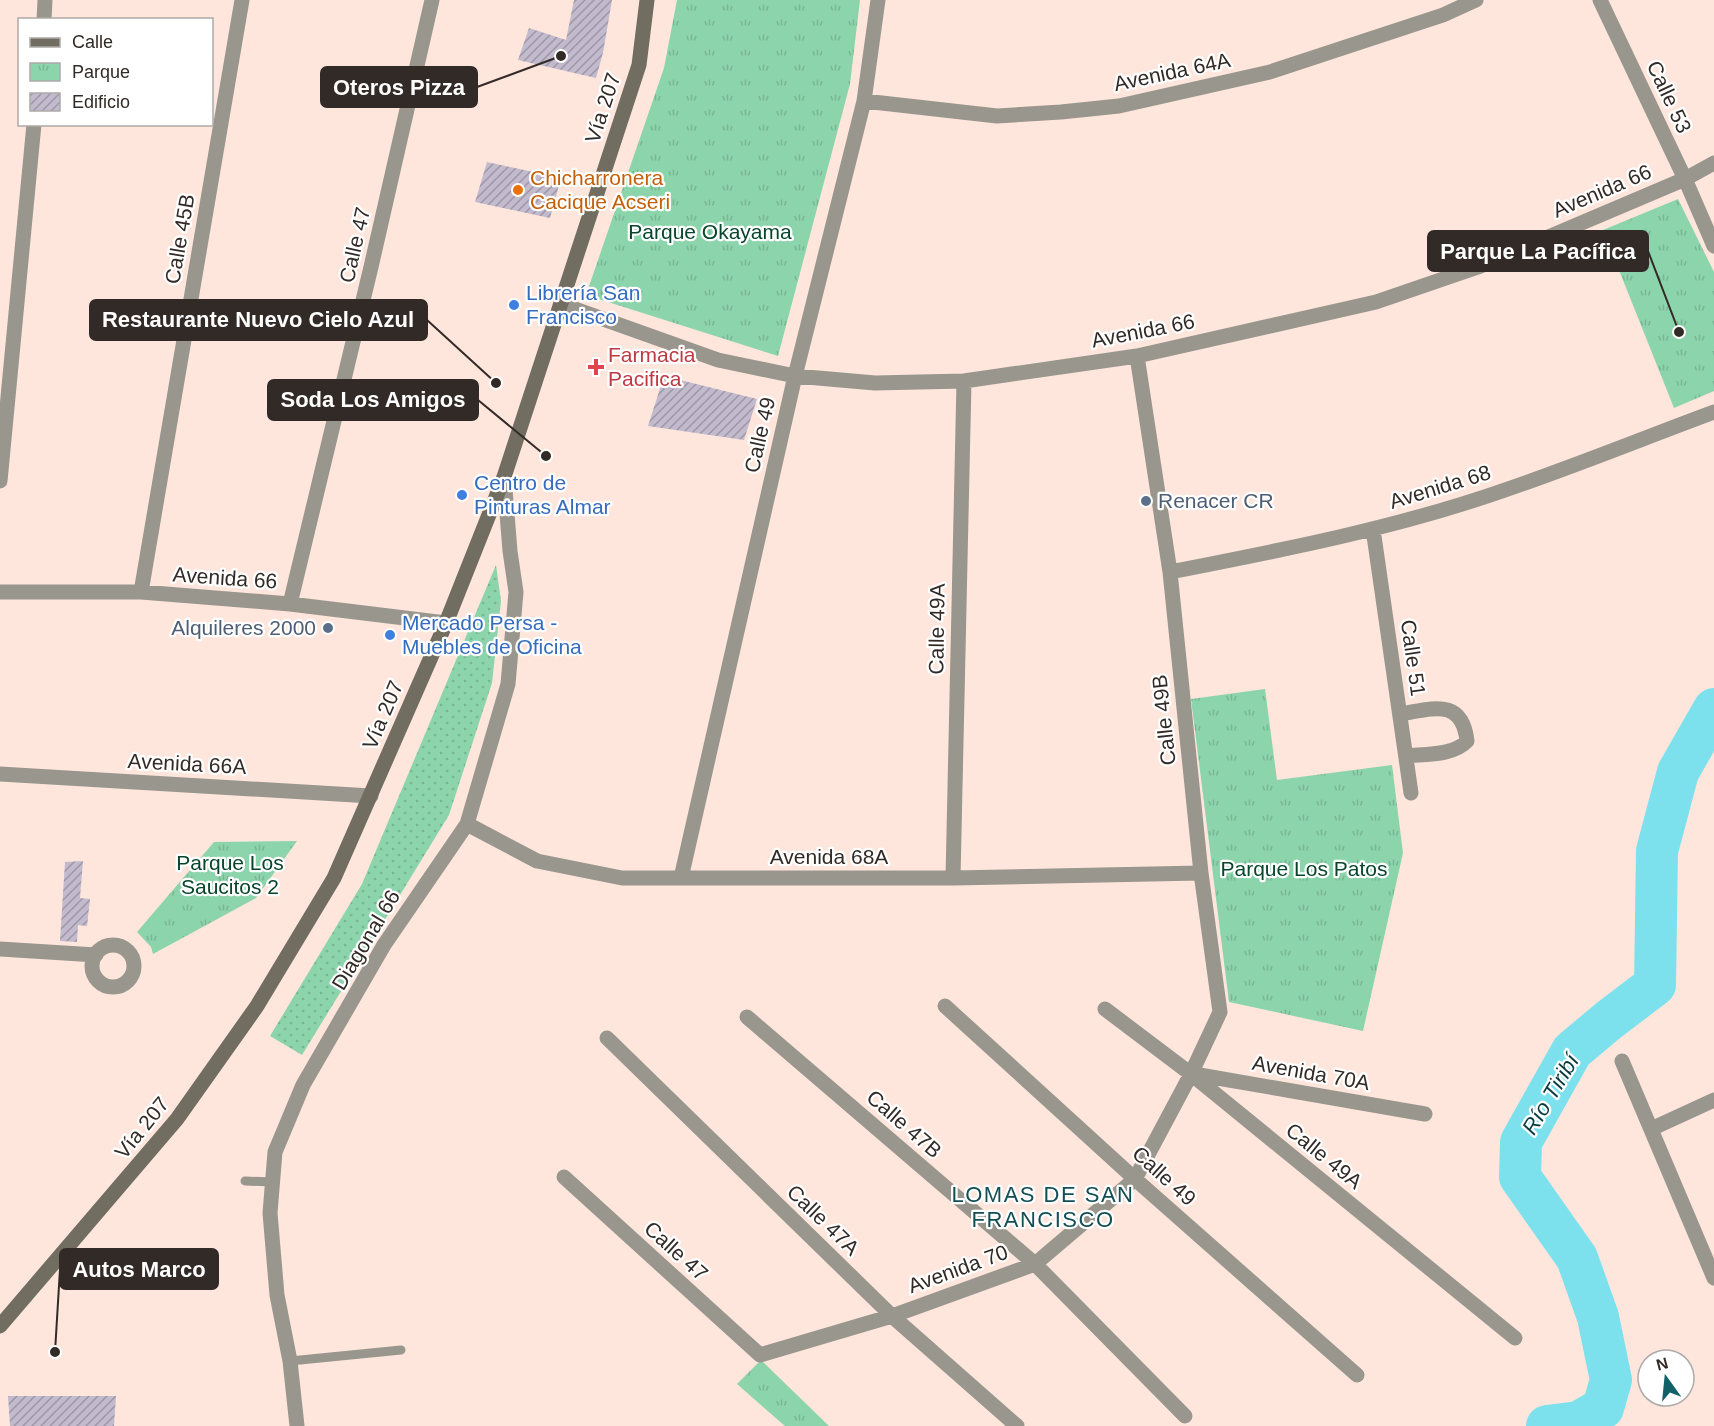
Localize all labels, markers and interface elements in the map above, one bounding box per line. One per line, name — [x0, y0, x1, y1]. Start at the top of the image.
legend — [18, 18, 213, 126]
text: Calle — [72, 32, 113, 52]
street label: Avenida 64A — [1111, 48, 1232, 95]
street label: Calle 53 — [1643, 57, 1696, 137]
text: Parque — [72, 62, 130, 82]
callout: Oteros Pizza — [321, 67, 477, 107]
street label: Vía 207 — [580, 70, 625, 146]
text: Oteros Pizza — [333, 75, 466, 100]
text: Edificio — [72, 92, 130, 112]
street label: Avenida 66 — [1549, 159, 1654, 222]
place label: Chicharronera Cacique Acseri — [530, 166, 670, 213]
marker: Chicharronera Cacique Acseri — [511, 183, 525, 197]
street label: Calle 45B — [160, 192, 199, 286]
street label: Calle 47 — [335, 205, 374, 285]
park label: Parque Okayama — [628, 220, 792, 243]
callout: Parque La Pacífica — [1428, 231, 1648, 271]
text: Parque La Pacífica — [1440, 239, 1637, 264]
place label: Librería San Francisco — [526, 281, 640, 328]
marker: Librería San Francisco — [507, 298, 521, 312]
callout: Restaurante Nuevo Cielo Azul — [90, 300, 427, 340]
text: Restaurante Nuevo Cielo Azul — [102, 307, 414, 332]
street label: Avenida 66 — [1089, 309, 1196, 352]
place label: Farmacia Pacifica — [608, 343, 696, 390]
marker: Farmacia Pacifica — [589, 360, 603, 374]
callout: Soda Los Amigos — [268, 380, 478, 420]
text: Soda Los Amigos — [281, 387, 465, 412]
street label: Calle 49 — [740, 395, 779, 475]
street label: Avenida 68 — [1386, 460, 1493, 513]
place label: Centro de Pinturas Almar — [474, 471, 611, 518]
marker: Centro de Pinturas Almar — [455, 488, 469, 502]
place label: Renacer CR — [1158, 489, 1274, 512]
marker: Renacer CR — [1139, 494, 1153, 508]
street label: Avenida 66 — [172, 562, 278, 593]
street label: Calle 49A — [924, 583, 949, 675]
place label: Mercado Persa - Muebles de Oficina — [402, 611, 582, 658]
place label: Alquileres 2000 — [171, 616, 316, 639]
street label: Calle 51 — [1397, 618, 1430, 698]
marker: Alquileres 2000 — [321, 621, 335, 635]
marker: Mercado Persa - Muebles de Oficina — [383, 628, 397, 642]
street label: Calle 49B — [1147, 674, 1180, 767]
street label: Vía 207 — [358, 677, 407, 753]
street label: Avenida 66A — [127, 749, 247, 778]
street label: Avenida 68A — [770, 845, 888, 868]
park label: Parque Los Saucitos 2 — [176, 851, 284, 898]
park label: Parque Los Patos — [1221, 857, 1387, 880]
street label: Diagonal 66 — [327, 886, 404, 994]
water label: Río Tiribí — [1517, 1048, 1585, 1139]
street label: Avenida 70A — [1251, 1051, 1372, 1094]
street label: Calle 47B — [862, 1085, 946, 1162]
street label: Vía 207 — [110, 1092, 173, 1163]
street label: Calle 49A — [1282, 1118, 1367, 1193]
street label: Calle 49 — [1128, 1141, 1201, 1210]
street label: Calle 47A — [783, 1180, 864, 1260]
district label: LOMAS DE SAN FRANCISCO — [951, 1182, 1135, 1232]
street label: Calle 47 — [640, 1216, 713, 1285]
street label: Avenida 70 — [905, 1240, 1011, 1297]
callout: Autos Marco — [60, 1249, 218, 1289]
text: Autos Marco — [72, 1257, 206, 1282]
north arrow — [1636, 1348, 1696, 1408]
text: N — [1654, 1354, 1670, 1374]

